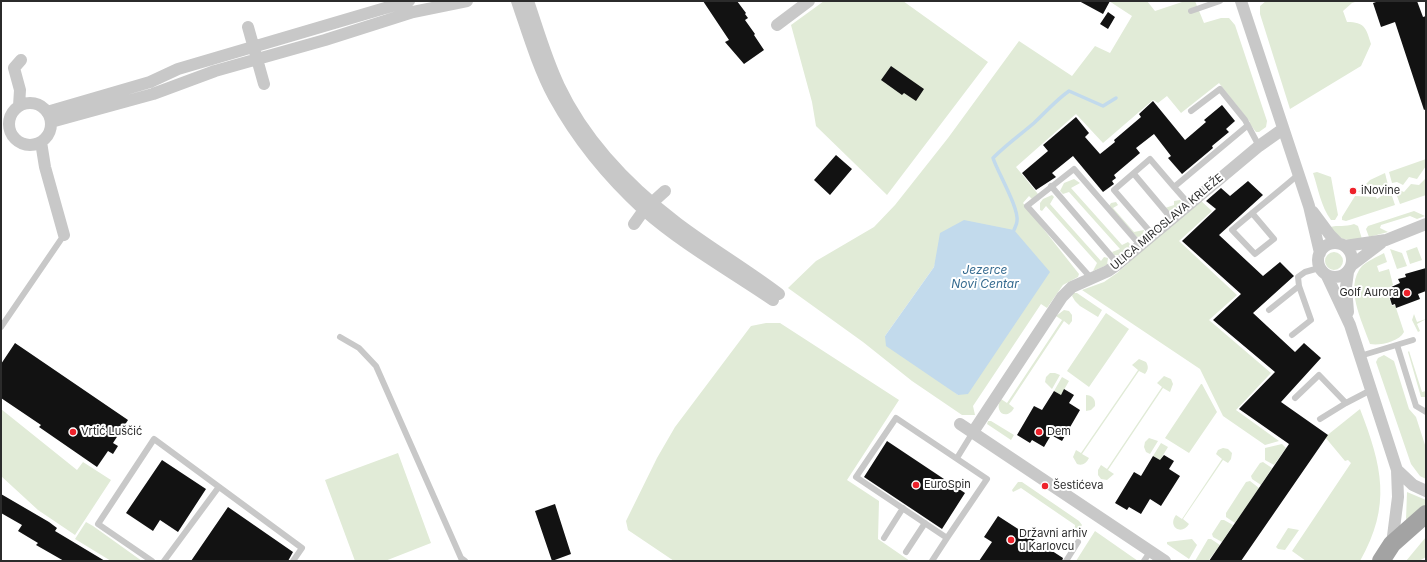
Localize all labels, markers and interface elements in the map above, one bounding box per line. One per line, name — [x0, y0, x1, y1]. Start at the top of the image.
street label: ULICA MIROSLAVA KRLEŽE — [1108, 171, 1226, 273]
place label: iNovine — [1361, 184, 1400, 198]
marker: iNovine — [1348, 186, 1358, 196]
water label: Jezerce Novi Centar — [951, 263, 1019, 291]
place label: Golf Aurora — [1339, 286, 1399, 300]
marker: Golf Aurora — [1402, 288, 1412, 298]
place label: Vrtić Luščić — [81, 425, 142, 439]
place label: Dem — [1047, 425, 1071, 439]
marker: Vrtić Luščić — [68, 427, 78, 437]
marker: Dem — [1034, 427, 1044, 437]
place label: EuroSpin — [924, 478, 971, 492]
place label: Šestićeva — [1053, 479, 1103, 493]
marker: EuroSpin — [911, 480, 921, 490]
marker: Šestićeva — [1040, 481, 1050, 491]
place label: Državni arhiv u Karlovcu — [1019, 527, 1087, 553]
marker: Državni arhiv u Karlovcu — [1006, 535, 1016, 545]

